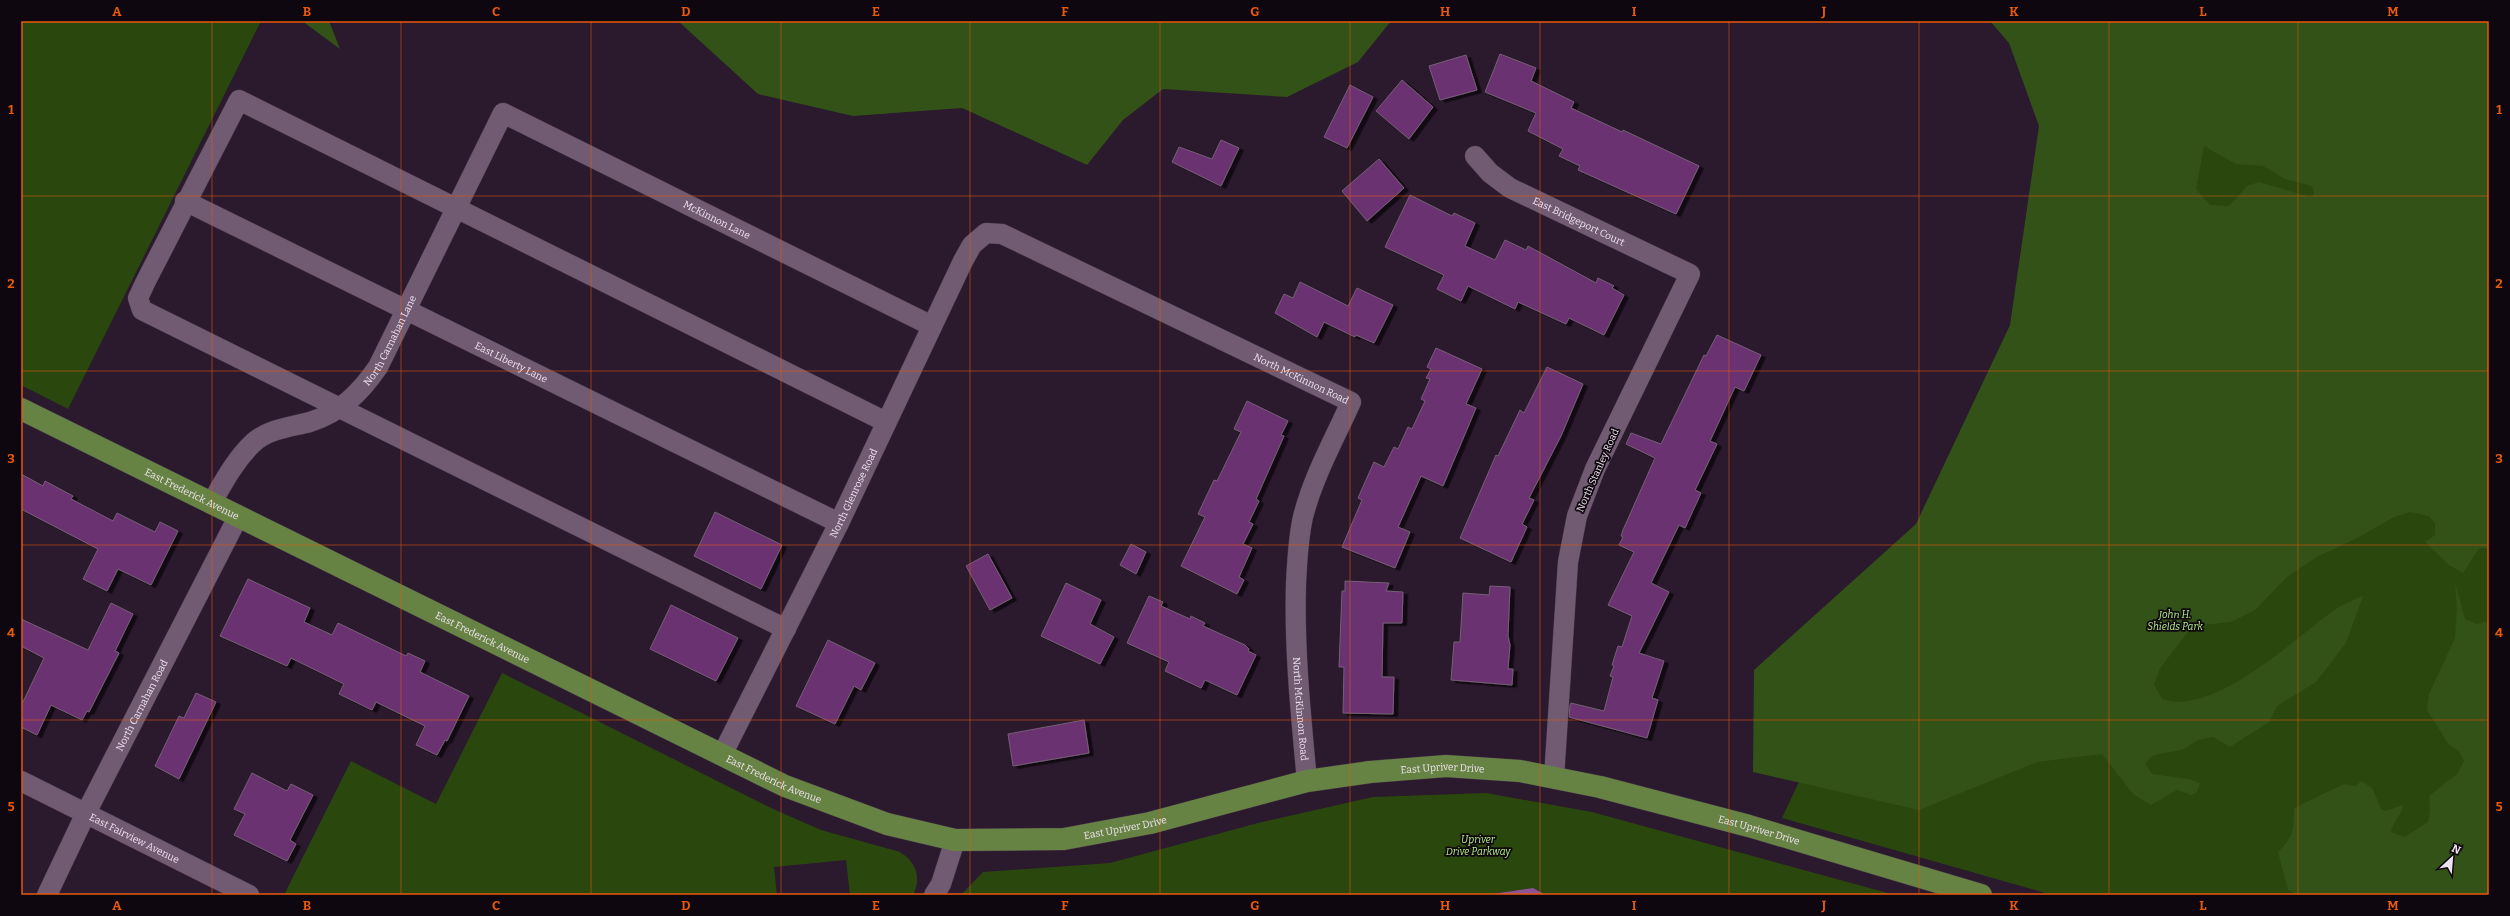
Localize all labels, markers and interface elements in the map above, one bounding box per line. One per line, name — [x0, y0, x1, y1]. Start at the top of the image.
text: A — [112, 4, 122, 19]
text: B — [303, 4, 311, 19]
text: C — [492, 4, 500, 19]
text: D — [681, 4, 691, 19]
text: E — [872, 4, 880, 19]
text: F — [1061, 4, 1069, 19]
text: G — [1250, 4, 1260, 19]
text: H — [1440, 4, 1450, 19]
text: I — [1632, 4, 1637, 19]
text: J — [1821, 4, 1827, 19]
text: K — [2009, 4, 2019, 19]
text: L — [2199, 4, 2207, 19]
text: M — [2387, 4, 2399, 19]
text: 1 — [8, 102, 14, 117]
text: 1 — [2496, 102, 2502, 117]
street label: East Bridgeport Court — [1531, 195, 1627, 249]
street label: McKinnon Lane — [681, 198, 752, 242]
text: 2 — [7, 276, 15, 291]
text: 2 — [2495, 276, 2503, 291]
street label: North Carnahan Lane — [361, 294, 419, 388]
street label: East Liberty Lane — [473, 340, 549, 386]
street label: North McKinnon Road — [1252, 351, 1351, 407]
street label: North Stanley Road — [1574, 427, 1622, 514]
street label: North Glenrose Road — [828, 447, 880, 540]
text: 3 — [7, 451, 15, 466]
text: 3 — [2495, 451, 2503, 466]
street label: East Frederick Avenue — [143, 466, 241, 523]
street label: East Frederick Avenue — [433, 609, 532, 666]
park label: John H. Shields Park — [2147, 609, 2203, 633]
text: 4 — [7, 625, 15, 640]
text: 4 — [2495, 625, 2503, 640]
street label: North McKinnon Road — [1290, 657, 1310, 761]
street label: North Carnahan Road — [114, 658, 171, 753]
street label: East Frederick Avenue — [724, 753, 823, 806]
street label: East Upriver Drive — [1400, 761, 1485, 777]
text: 5 — [7, 799, 15, 814]
text: 5 — [2495, 799, 2503, 814]
street label: East Fairview Avenue — [87, 811, 181, 866]
street label: East Upriver Drive — [1717, 813, 1801, 848]
street label: East Upriver Drive — [1083, 814, 1168, 842]
park label: Upriver Drive Parkway — [1446, 834, 1511, 858]
north arrow — [2432, 838, 2472, 878]
text: N — [2449, 842, 2463, 857]
text: A — [112, 898, 122, 913]
text: B — [303, 898, 311, 913]
text: C — [492, 898, 500, 913]
text: D — [681, 898, 691, 913]
text: E — [872, 898, 880, 913]
text: F — [1061, 898, 1069, 913]
text: G — [1250, 898, 1260, 913]
text: H — [1440, 898, 1450, 913]
text: I — [1632, 898, 1637, 913]
text: J — [1821, 898, 1827, 913]
text: K — [2009, 898, 2019, 913]
text: L — [2199, 898, 2207, 913]
text: M — [2387, 898, 2399, 913]

